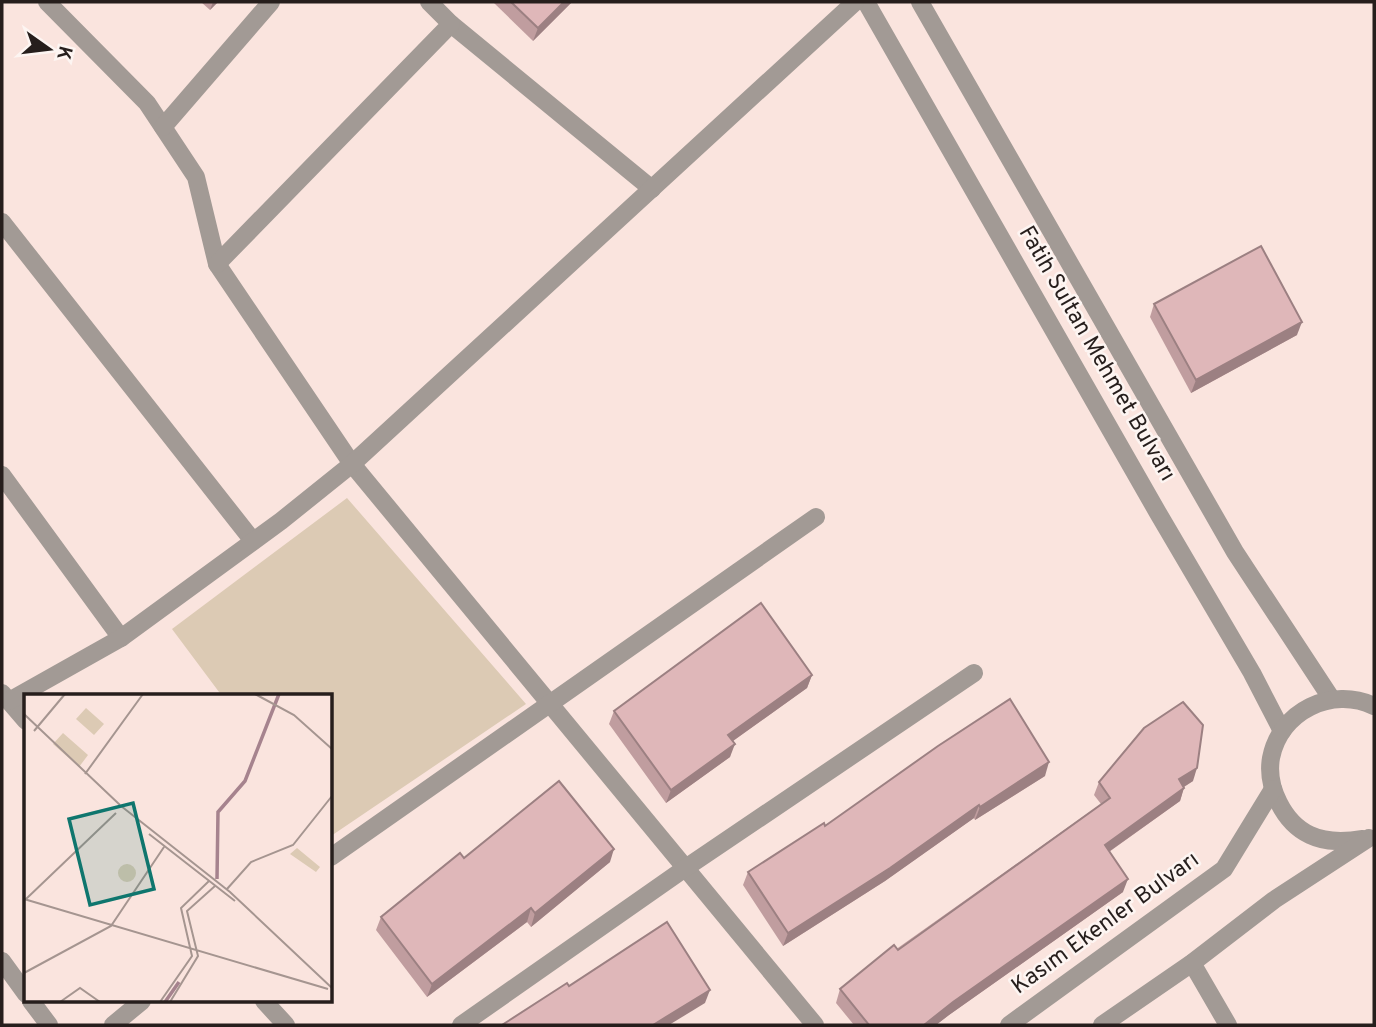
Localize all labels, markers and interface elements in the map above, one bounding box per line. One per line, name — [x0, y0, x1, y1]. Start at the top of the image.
north arrow — [14, 14, 84, 84]
text: K — [50, 43, 77, 62]
street label: Fatih Sultan Mehmet Bulvarı — [1011, 221, 1181, 487]
inset map — [24, 694, 332, 1002]
street label: Kasım Ekenler Bulvarı — [1007, 846, 1205, 1002]

